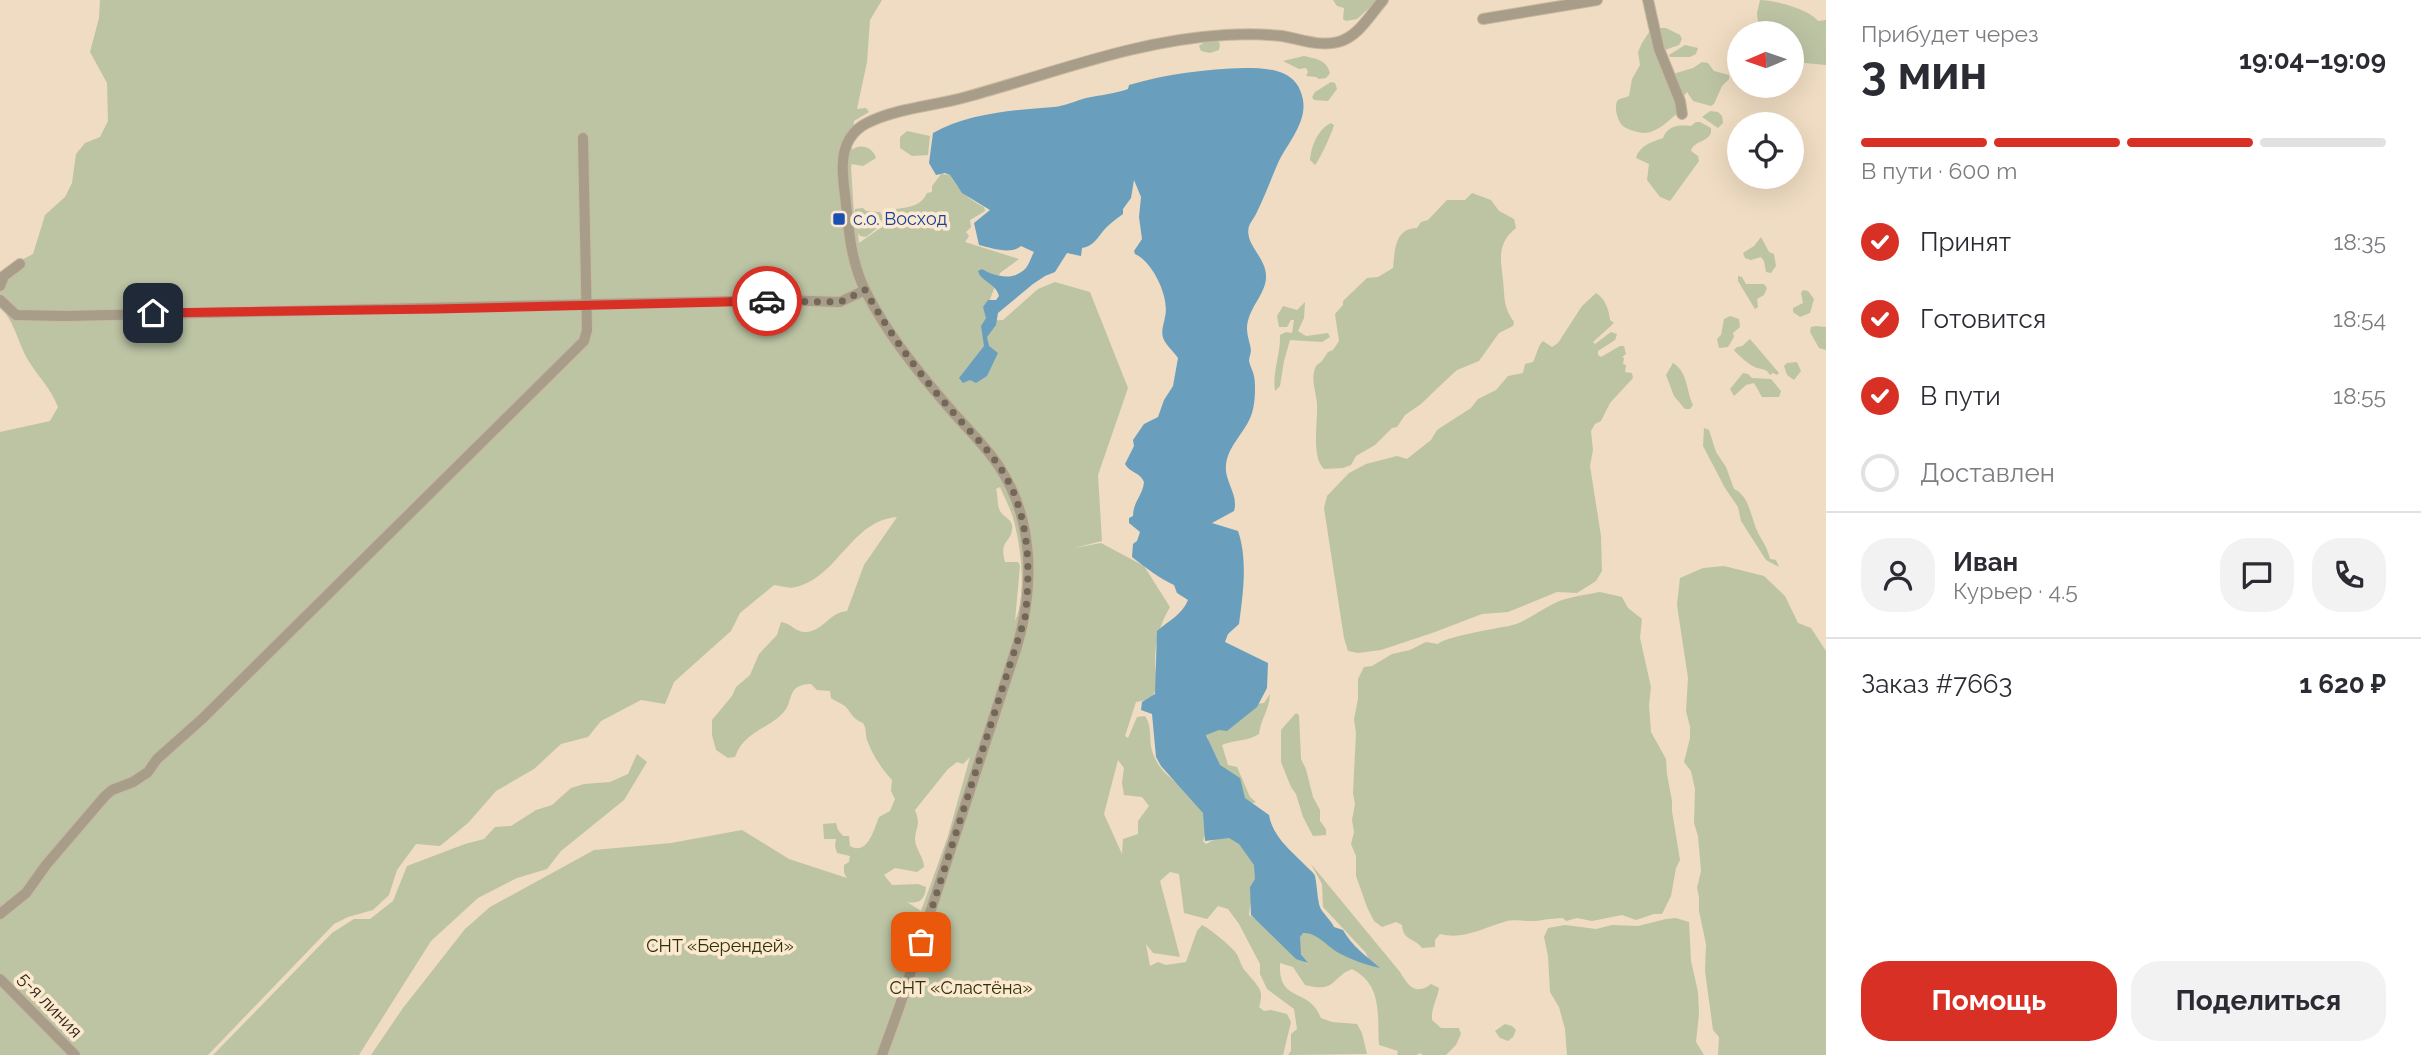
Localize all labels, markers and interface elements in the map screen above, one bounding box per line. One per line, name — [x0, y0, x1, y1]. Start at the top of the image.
text: Прибудет через — [1861, 20, 2039, 47]
north arrow — [1727, 21, 1804, 98]
map controls — [1727, 21, 1804, 189]
text: 19:04–19:09 — [2239, 45, 2386, 75]
text: 3 мин — [1861, 46, 1987, 100]
button: locate — [1727, 112, 1804, 189]
text: В пути · 600 m — [1861, 157, 2017, 184]
place label: с.о. Восход — [853, 208, 947, 229]
marker: с.о. Восход — [831, 211, 847, 227]
icon: check — [1861, 223, 1899, 261]
text: Принят — [1920, 227, 2011, 257]
text: 18:35 — [2333, 228, 2386, 255]
courier — [732, 266, 802, 336]
icon: car — [748, 282, 786, 320]
pin — [123, 283, 183, 343]
icon: home — [134, 294, 172, 332]
icon: check — [1861, 300, 1899, 338]
text: Готовится — [1920, 304, 2046, 334]
text: 18:54 — [2333, 305, 2386, 332]
icon: check — [1861, 377, 1899, 415]
text: В пути — [1920, 381, 2001, 411]
text: 18:55 — [2333, 382, 2386, 409]
text: Доставлен — [1920, 458, 2055, 488]
button: person — [1861, 538, 1935, 612]
button: chat — [2220, 538, 2294, 612]
button: phone — [2312, 538, 2386, 612]
text: Иван — [1953, 547, 2018, 577]
text: Курьер · 4.5 — [1953, 577, 2078, 604]
text: Заказ #7663 — [1861, 669, 2012, 699]
text: 1 620 ₽ — [2299, 669, 2386, 699]
pin — [891, 912, 951, 972]
icon: bag — [902, 923, 940, 961]
park label: СНТ «Берендей» — [646, 935, 794, 956]
button: Помощь — [1861, 961, 2117, 1041]
button: Поделиться — [2131, 961, 2386, 1041]
street label: 5-я линия — [14, 968, 87, 1042]
park label: СНТ «Сластёна» — [889, 977, 1033, 998]

